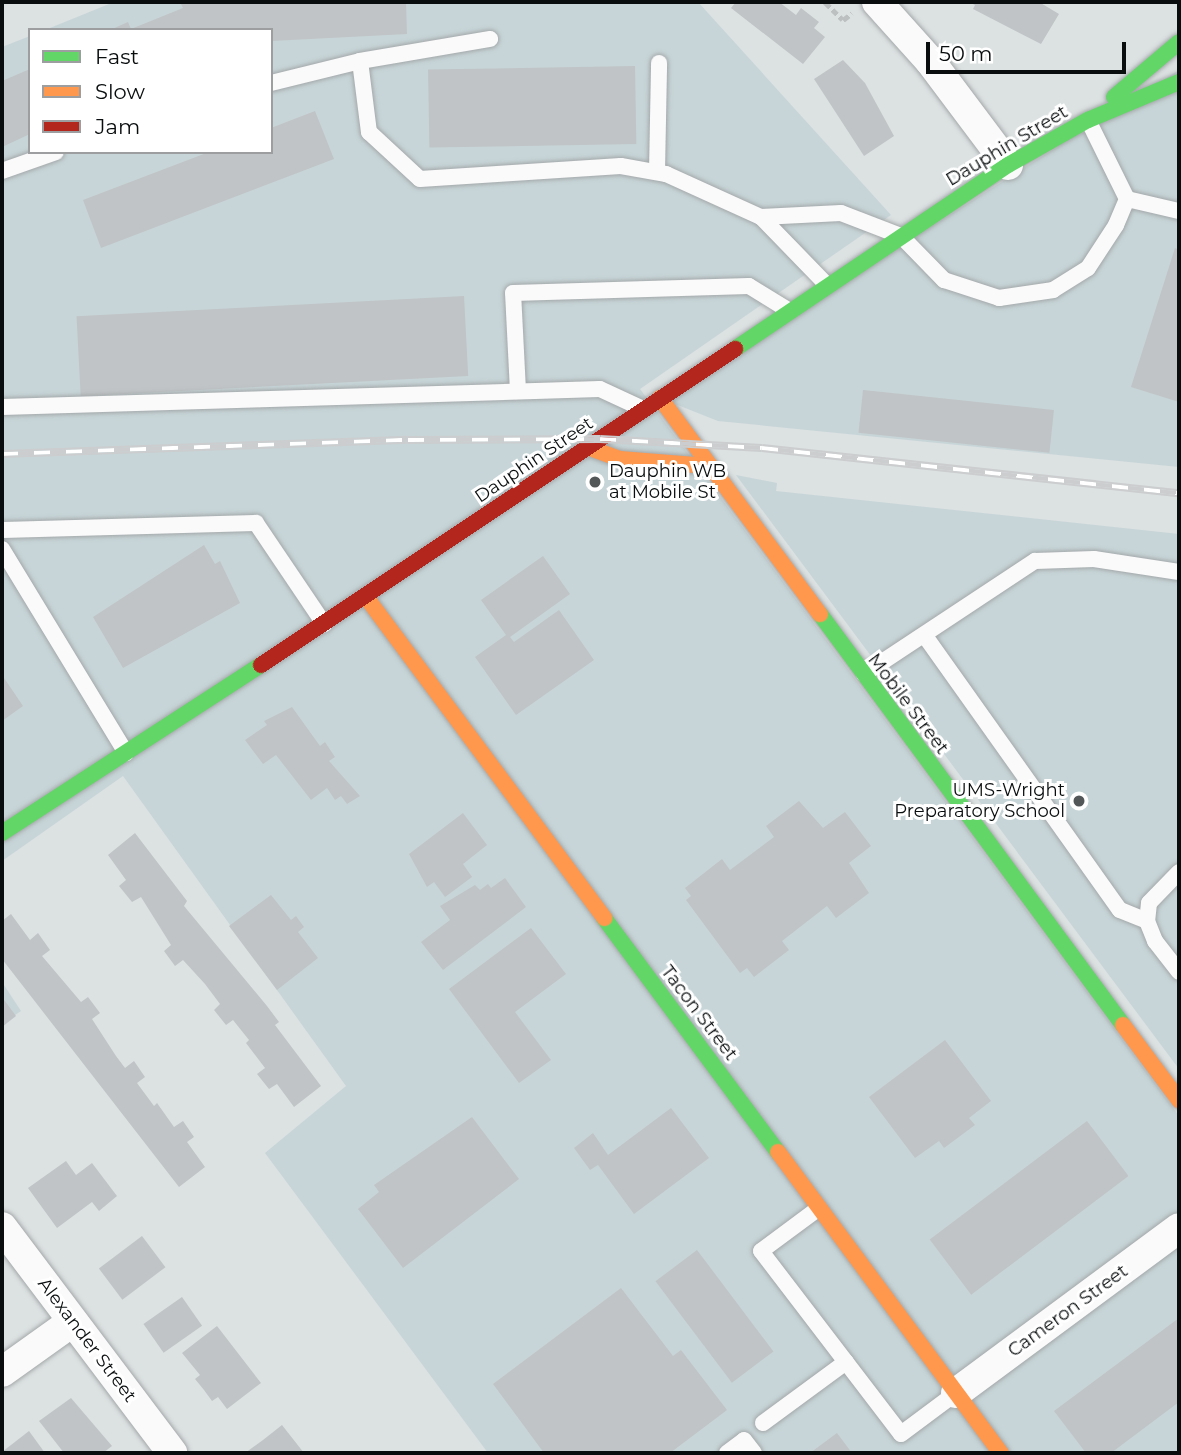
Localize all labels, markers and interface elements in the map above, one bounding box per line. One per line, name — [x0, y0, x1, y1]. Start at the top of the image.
legend — [28, 28, 273, 154]
scale bar — [929, 28, 1128, 72]
text: 50 m — [939, 41, 993, 66]
text: Fast — [95, 44, 139, 69]
text: Slow — [95, 79, 145, 104]
street label: Dauphin Street — [942, 101, 1072, 191]
text: Jam — [95, 114, 140, 139]
street label: Dauphin Street — [471, 412, 597, 508]
place label: Dauphin WB at Mobile St — [609, 461, 726, 504]
marker: Dauphin WB at Mobile St — [587, 474, 603, 490]
street label: Mobile Street — [863, 649, 953, 759]
place label: UMS-Wright Preparatory School — [894, 780, 1065, 822]
marker: UMS-Wright Preparatory School — [1071, 793, 1087, 809]
street label: Tacon Street — [656, 961, 742, 1065]
street label: Cameron Street — [1004, 1260, 1132, 1362]
street label: Alexander Street — [33, 1274, 141, 1406]

